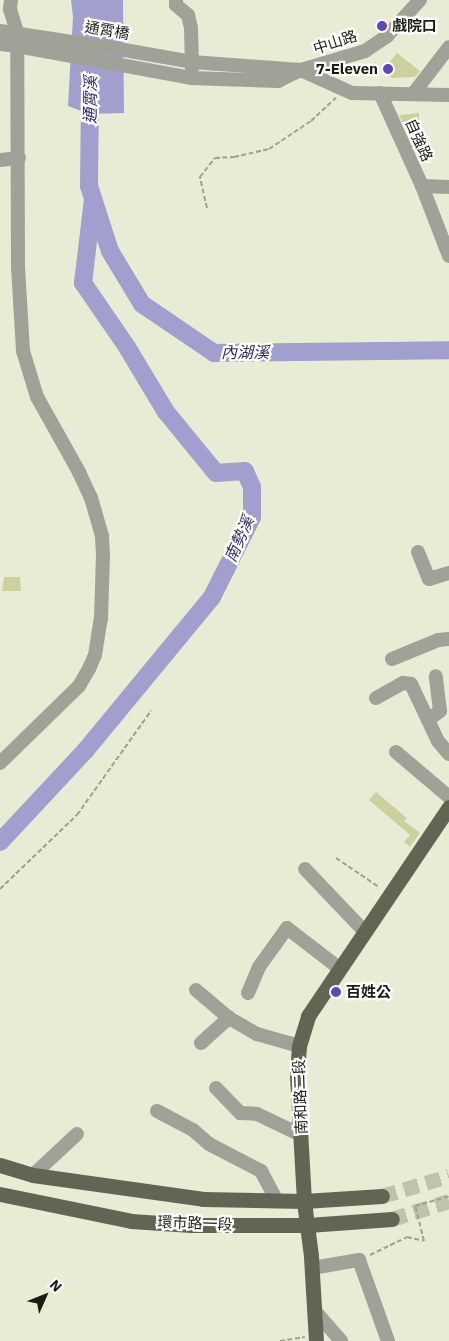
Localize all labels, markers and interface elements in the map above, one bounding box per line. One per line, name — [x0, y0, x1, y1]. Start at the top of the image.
street label: 通霄橋 — [83, 17, 131, 43]
place label: 戲院口 — [392, 17, 437, 35]
marker: 戲院口 — [376, 20, 388, 32]
street label: 中山路 — [311, 26, 359, 58]
place label: 7-Eleven — [316, 60, 378, 78]
marker: 7-Eleven — [382, 63, 394, 75]
water label: 通霄溪 — [80, 76, 100, 124]
street label: 自強路 — [402, 116, 436, 164]
water label: 內湖溪 — [221, 342, 269, 362]
water label: 南勢溪 — [220, 513, 258, 565]
place label: 百姓公 — [346, 983, 391, 1001]
marker: 百姓公 — [330, 986, 342, 998]
street label: 南和路二段 — [290, 1059, 310, 1135]
street label: 環市路一段 — [157, 1213, 233, 1233]
north arrow — [20, 1271, 70, 1321]
text: N — [46, 1276, 66, 1295]

